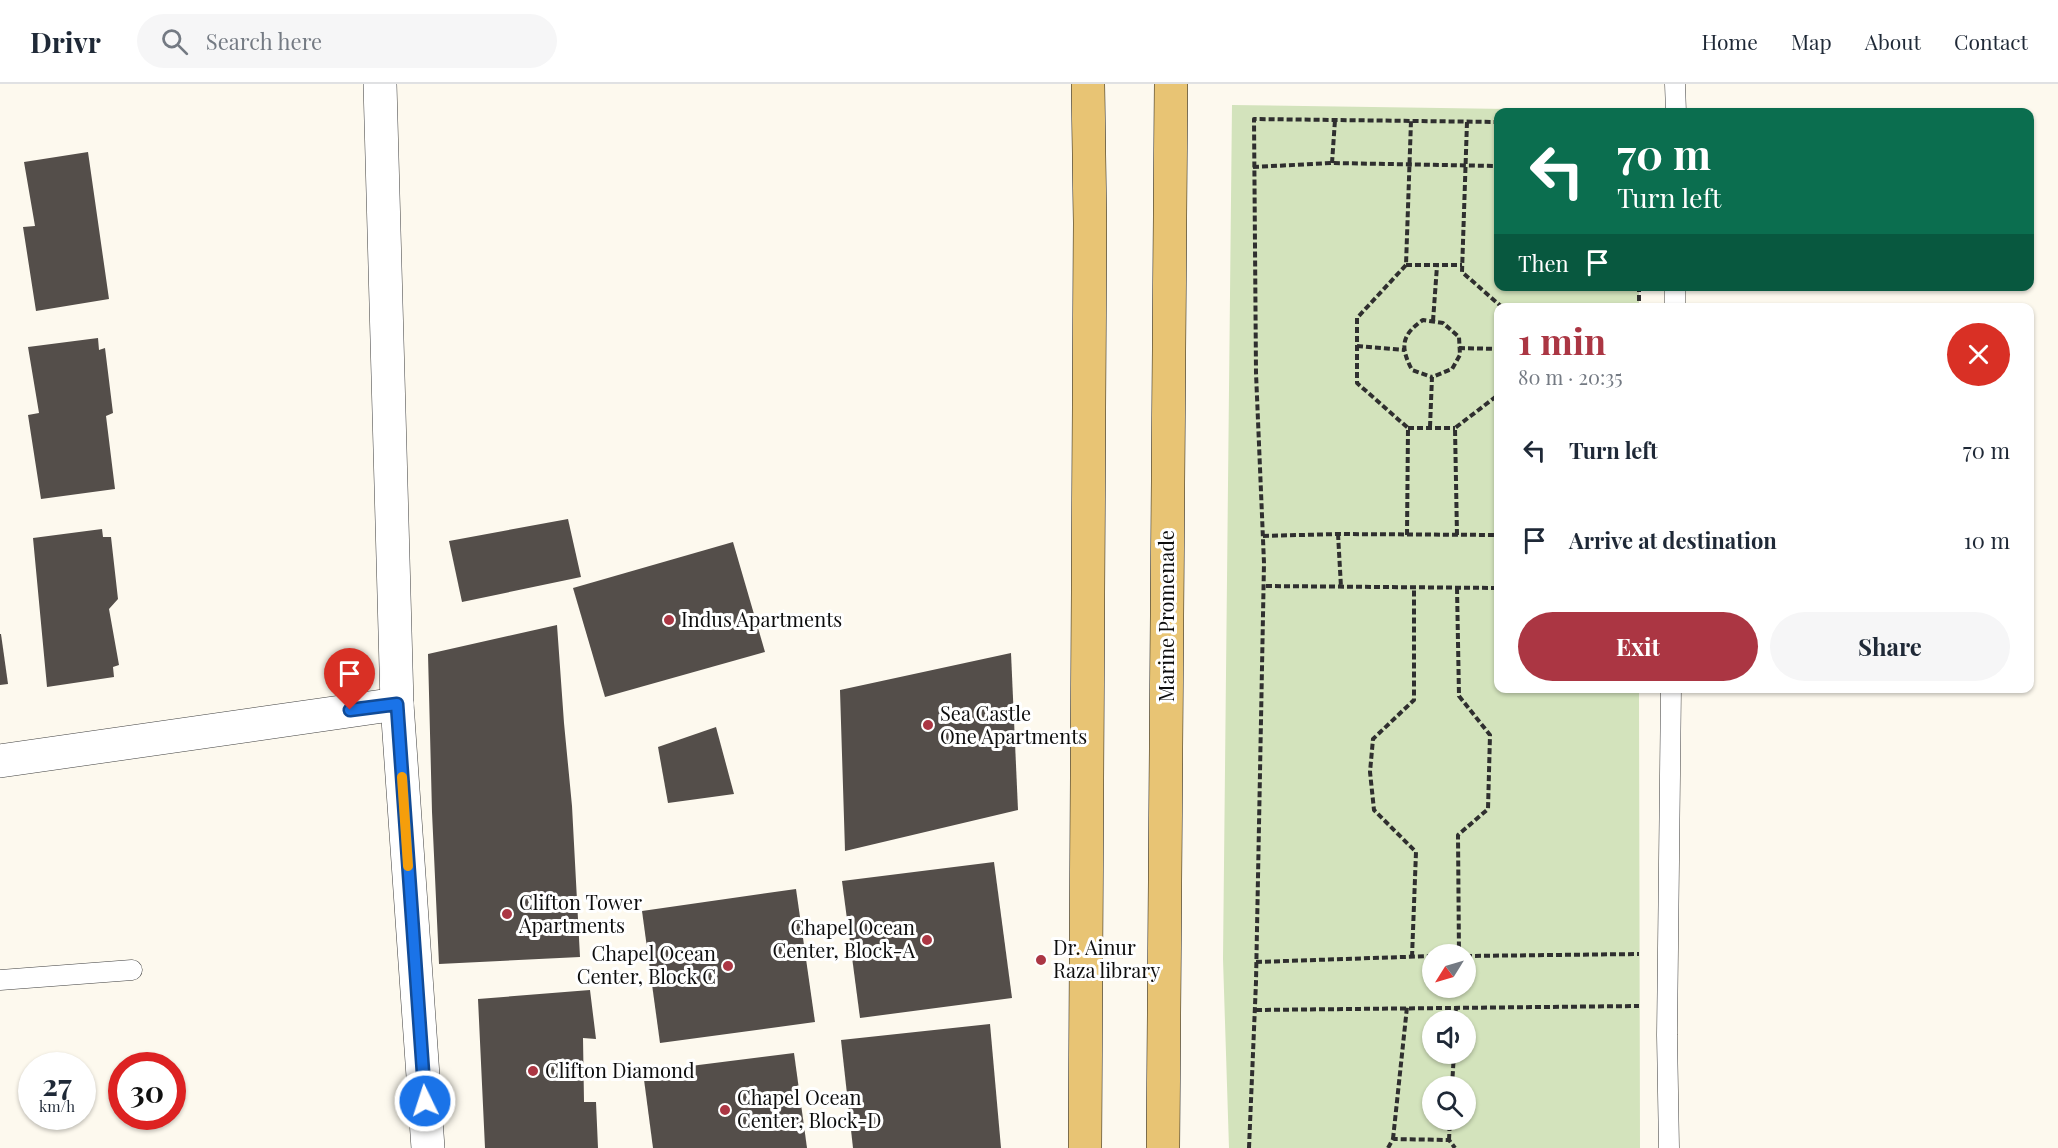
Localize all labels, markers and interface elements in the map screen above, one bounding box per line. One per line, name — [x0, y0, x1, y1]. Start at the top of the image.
search box — [137, 14, 557, 68]
text: Drivr — [30, 23, 101, 60]
icon: search — [158, 25, 191, 58]
text: Search here — [206, 26, 322, 56]
text: Home — [1702, 27, 1758, 55]
text: Map — [1791, 27, 1832, 55]
text: About — [1865, 27, 1921, 55]
text: Contact — [1954, 27, 2028, 55]
text: 70 m — [1617, 125, 1711, 181]
icon: left — [1518, 132, 1596, 210]
text: Turn left — [1617, 179, 1721, 215]
icon: arrive — [1581, 246, 1614, 279]
text: Then — [1518, 248, 1569, 278]
text: 1 min — [1518, 316, 1606, 364]
button: close — [1947, 323, 2010, 386]
text: 80 m · 20:35 — [1518, 363, 1623, 390]
icon: left — [1518, 434, 1551, 467]
text: Turn left — [1569, 435, 1658, 465]
text: 70 m — [1963, 435, 2010, 465]
icon: arrive — [1518, 524, 1551, 557]
text: Arrive at destination — [1569, 525, 1777, 555]
text: 10 m — [1964, 525, 2010, 555]
street label: Marine Promenade — [1152, 530, 1179, 702]
place label: Indus Apartments — [681, 605, 842, 632]
button: Exit — [1518, 612, 1758, 681]
button: Share — [1770, 612, 2010, 681]
marker: Indus Apartments — [662, 613, 676, 627]
pin — [324, 648, 375, 710]
icon: arrive — [333, 657, 366, 690]
place label: Sea Castle One Apartments — [940, 699, 1087, 749]
marker: Sea Castle One Apartments — [921, 718, 935, 732]
place label: Clifton Tower Apartments — [518, 888, 642, 938]
marker: Clifton Tower Apartments — [500, 907, 514, 921]
place label: Chapel Ocean Center, Block-A — [772, 913, 915, 963]
marker: Chapel Ocean Center, Block-A — [920, 933, 934, 947]
place label: Dr. Ainur Raza library — [1053, 933, 1160, 983]
place label: Chapel Ocean Center, Block C — [577, 939, 716, 989]
north arrow — [1422, 944, 1476, 998]
map controls — [1422, 944, 1476, 1130]
marker: Dr. Ainur Raza library — [1034, 953, 1048, 967]
marker: Chapel Ocean Center, Block C — [721, 959, 735, 973]
button: sound — [1422, 1010, 1476, 1064]
speed limit sign: 30 — [108, 1052, 186, 1130]
place label: Clifton Diamond — [545, 1056, 695, 1083]
text: 27 — [42, 1064, 72, 1104]
marker: Clifton Diamond — [526, 1064, 540, 1078]
position arrow — [393, 1069, 457, 1133]
button: search — [1422, 1076, 1476, 1130]
place label: Chapel Ocean Center, Block-D — [737, 1083, 881, 1133]
text: km/h — [39, 1096, 75, 1116]
marker: Chapel Ocean Center, Block-D — [718, 1103, 732, 1117]

